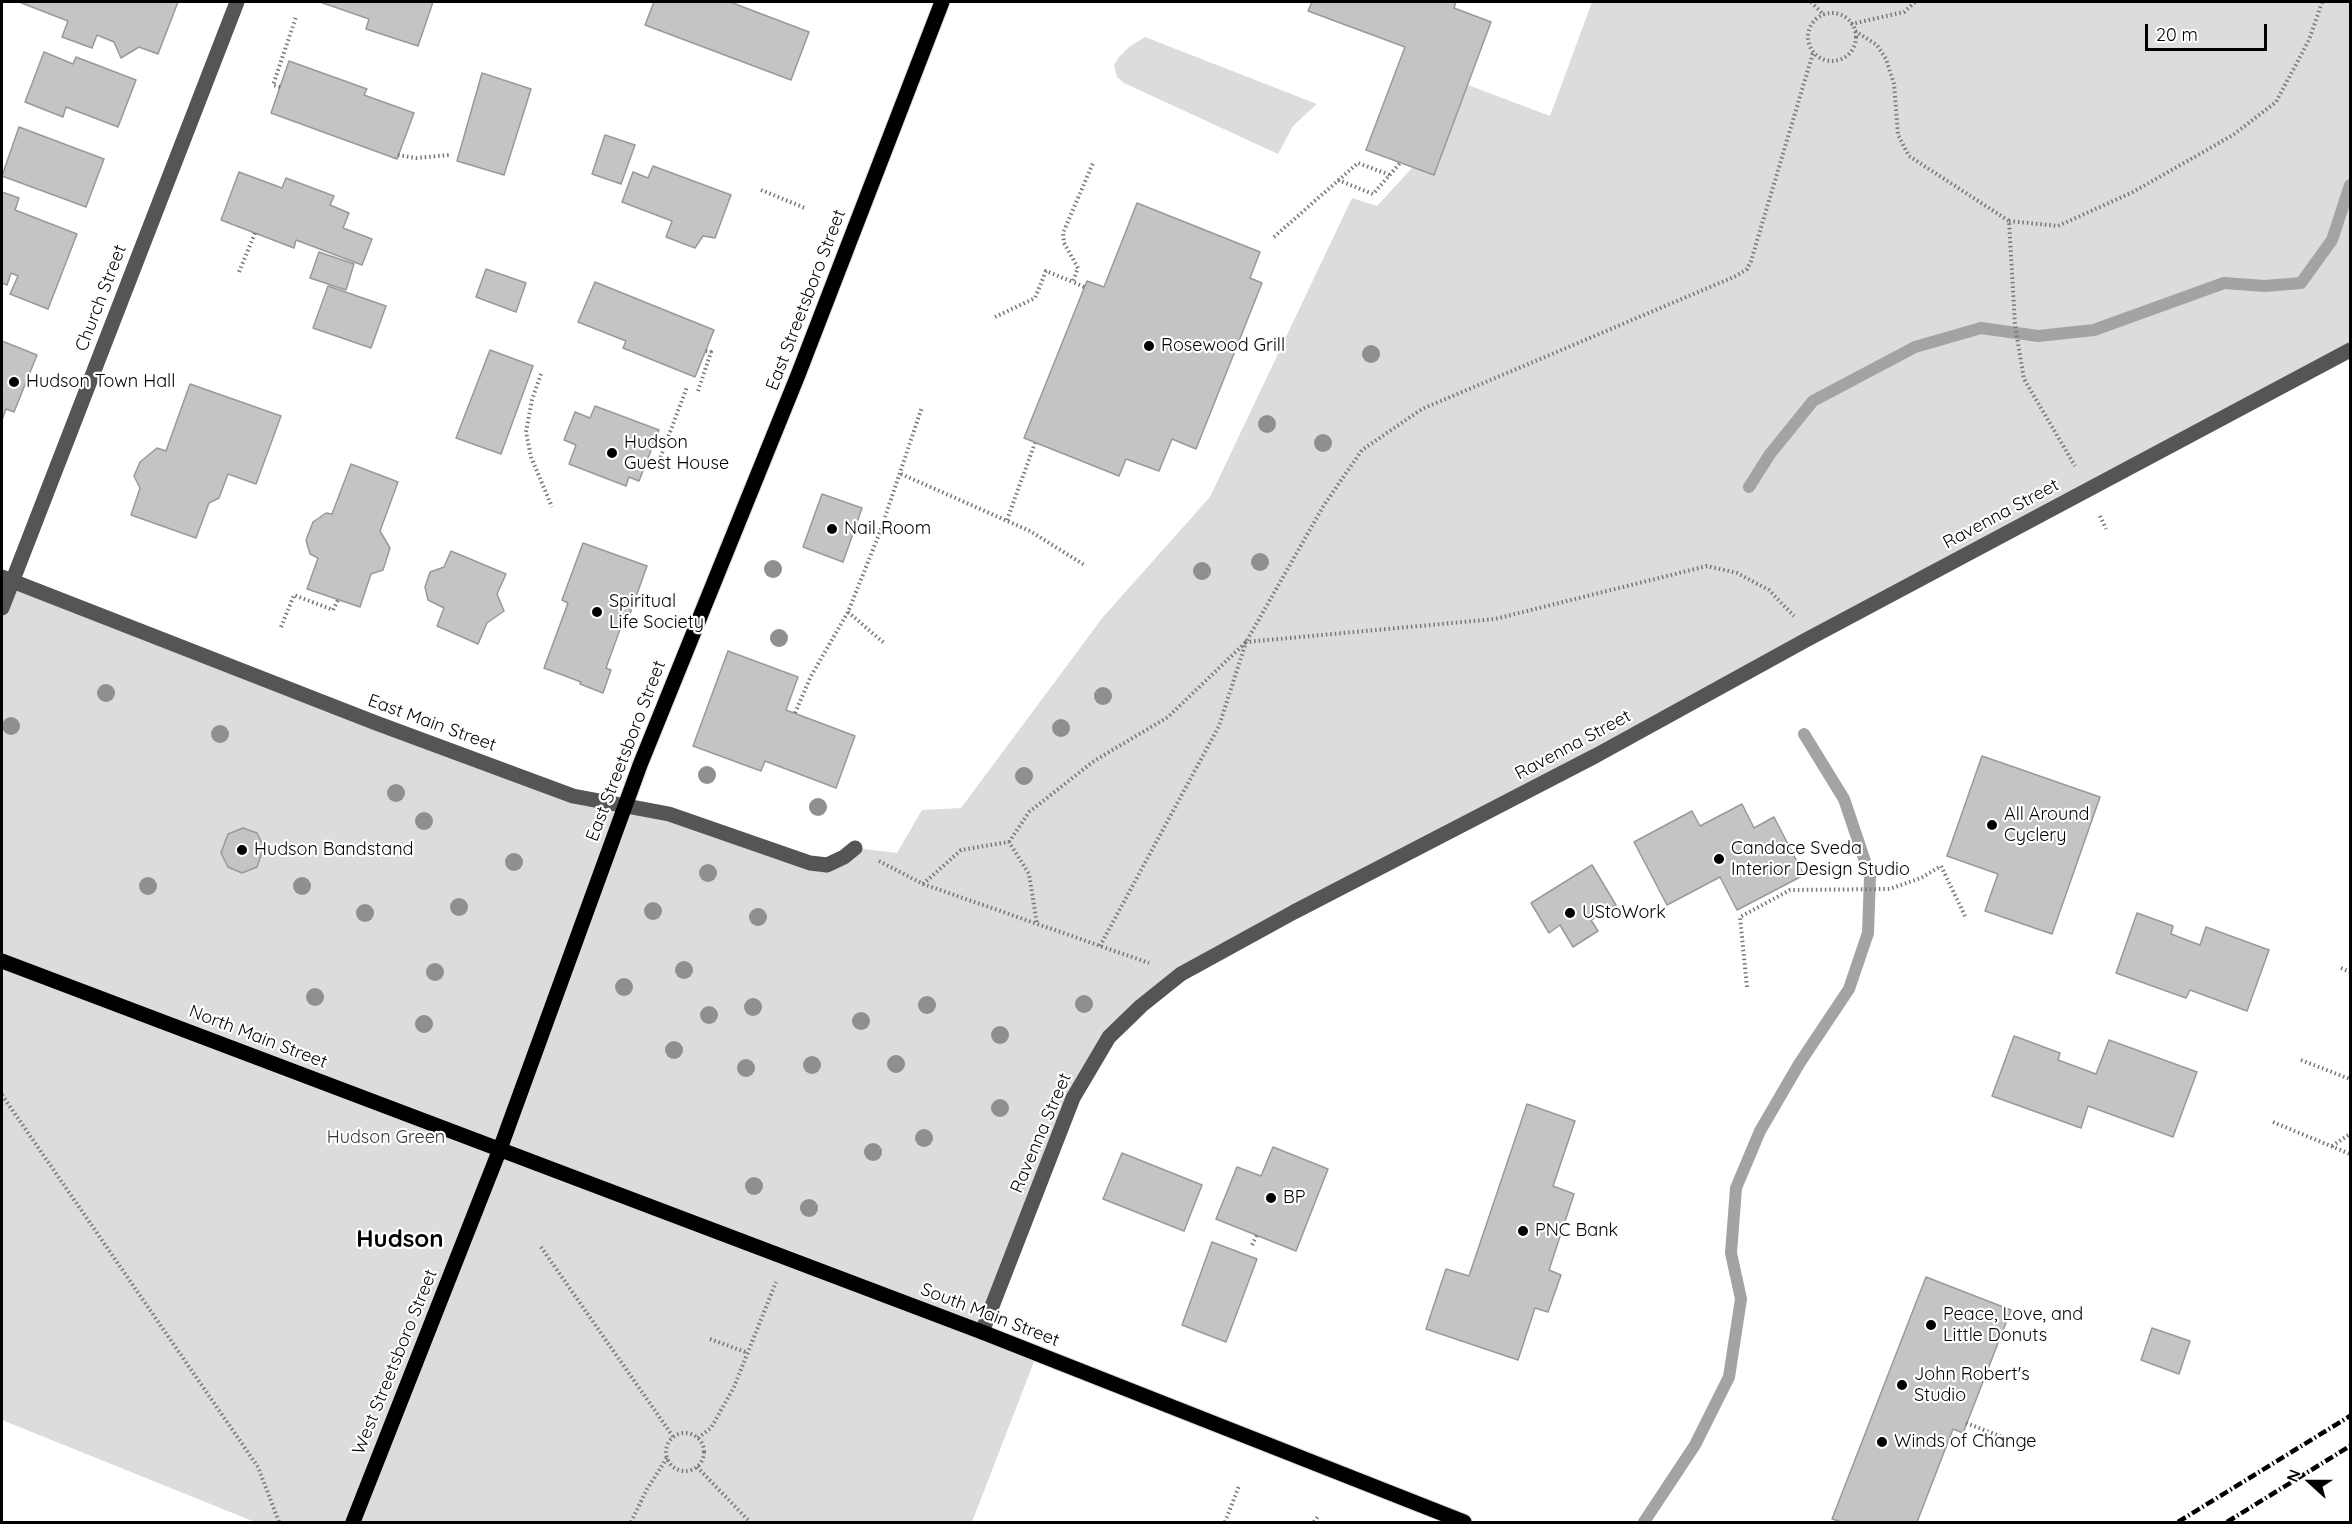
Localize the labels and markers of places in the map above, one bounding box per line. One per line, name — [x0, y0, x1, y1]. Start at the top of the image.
place label: Rosewood Grill — [1161, 335, 1285, 357]
marker: Rosewood Grill — [1142, 339, 1156, 353]
place label: Hudson Town Hall — [26, 371, 175, 393]
marker: Hudson Town Hall — [7, 375, 21, 389]
place label: Hudson Guest House — [624, 432, 729, 474]
marker: Hudson Guest House — [605, 446, 619, 460]
place label: Nail Room — [844, 518, 931, 540]
marker: Nail Room — [825, 522, 839, 536]
place label: Spiritual Life Society — [609, 591, 704, 634]
marker: Spiritual Life Society — [590, 605, 604, 619]
place label: All Around Cyclery — [2004, 804, 2089, 846]
marker: All Around Cyclery — [1985, 818, 1999, 832]
place label: Candace Sveda Interior Design Studio — [1731, 838, 1910, 880]
place label: Hudson Bandstand — [254, 839, 413, 861]
marker: Hudson Bandstand — [235, 843, 249, 857]
marker: Candace Sveda Interior Design Studio — [1712, 852, 1726, 866]
place label: UStoWork — [1582, 902, 1666, 924]
marker: UStoWork — [1563, 906, 1577, 920]
place label: BP — [1283, 1187, 1305, 1209]
marker: BP — [1264, 1191, 1278, 1205]
place label: PNC Bank — [1535, 1220, 1618, 1242]
marker: PNC Bank — [1516, 1224, 1530, 1238]
place label: Peace, Love, and Little Donuts — [1943, 1304, 2083, 1346]
marker: Peace, Love, and Little Donuts — [1924, 1318, 1938, 1332]
place label: John Robert's Studio — [1914, 1364, 2030, 1406]
marker: John Robert's Studio — [1895, 1378, 1909, 1392]
place label: Winds of Change — [1894, 1431, 2037, 1453]
marker: Winds of Change — [1875, 1435, 1889, 1449]

